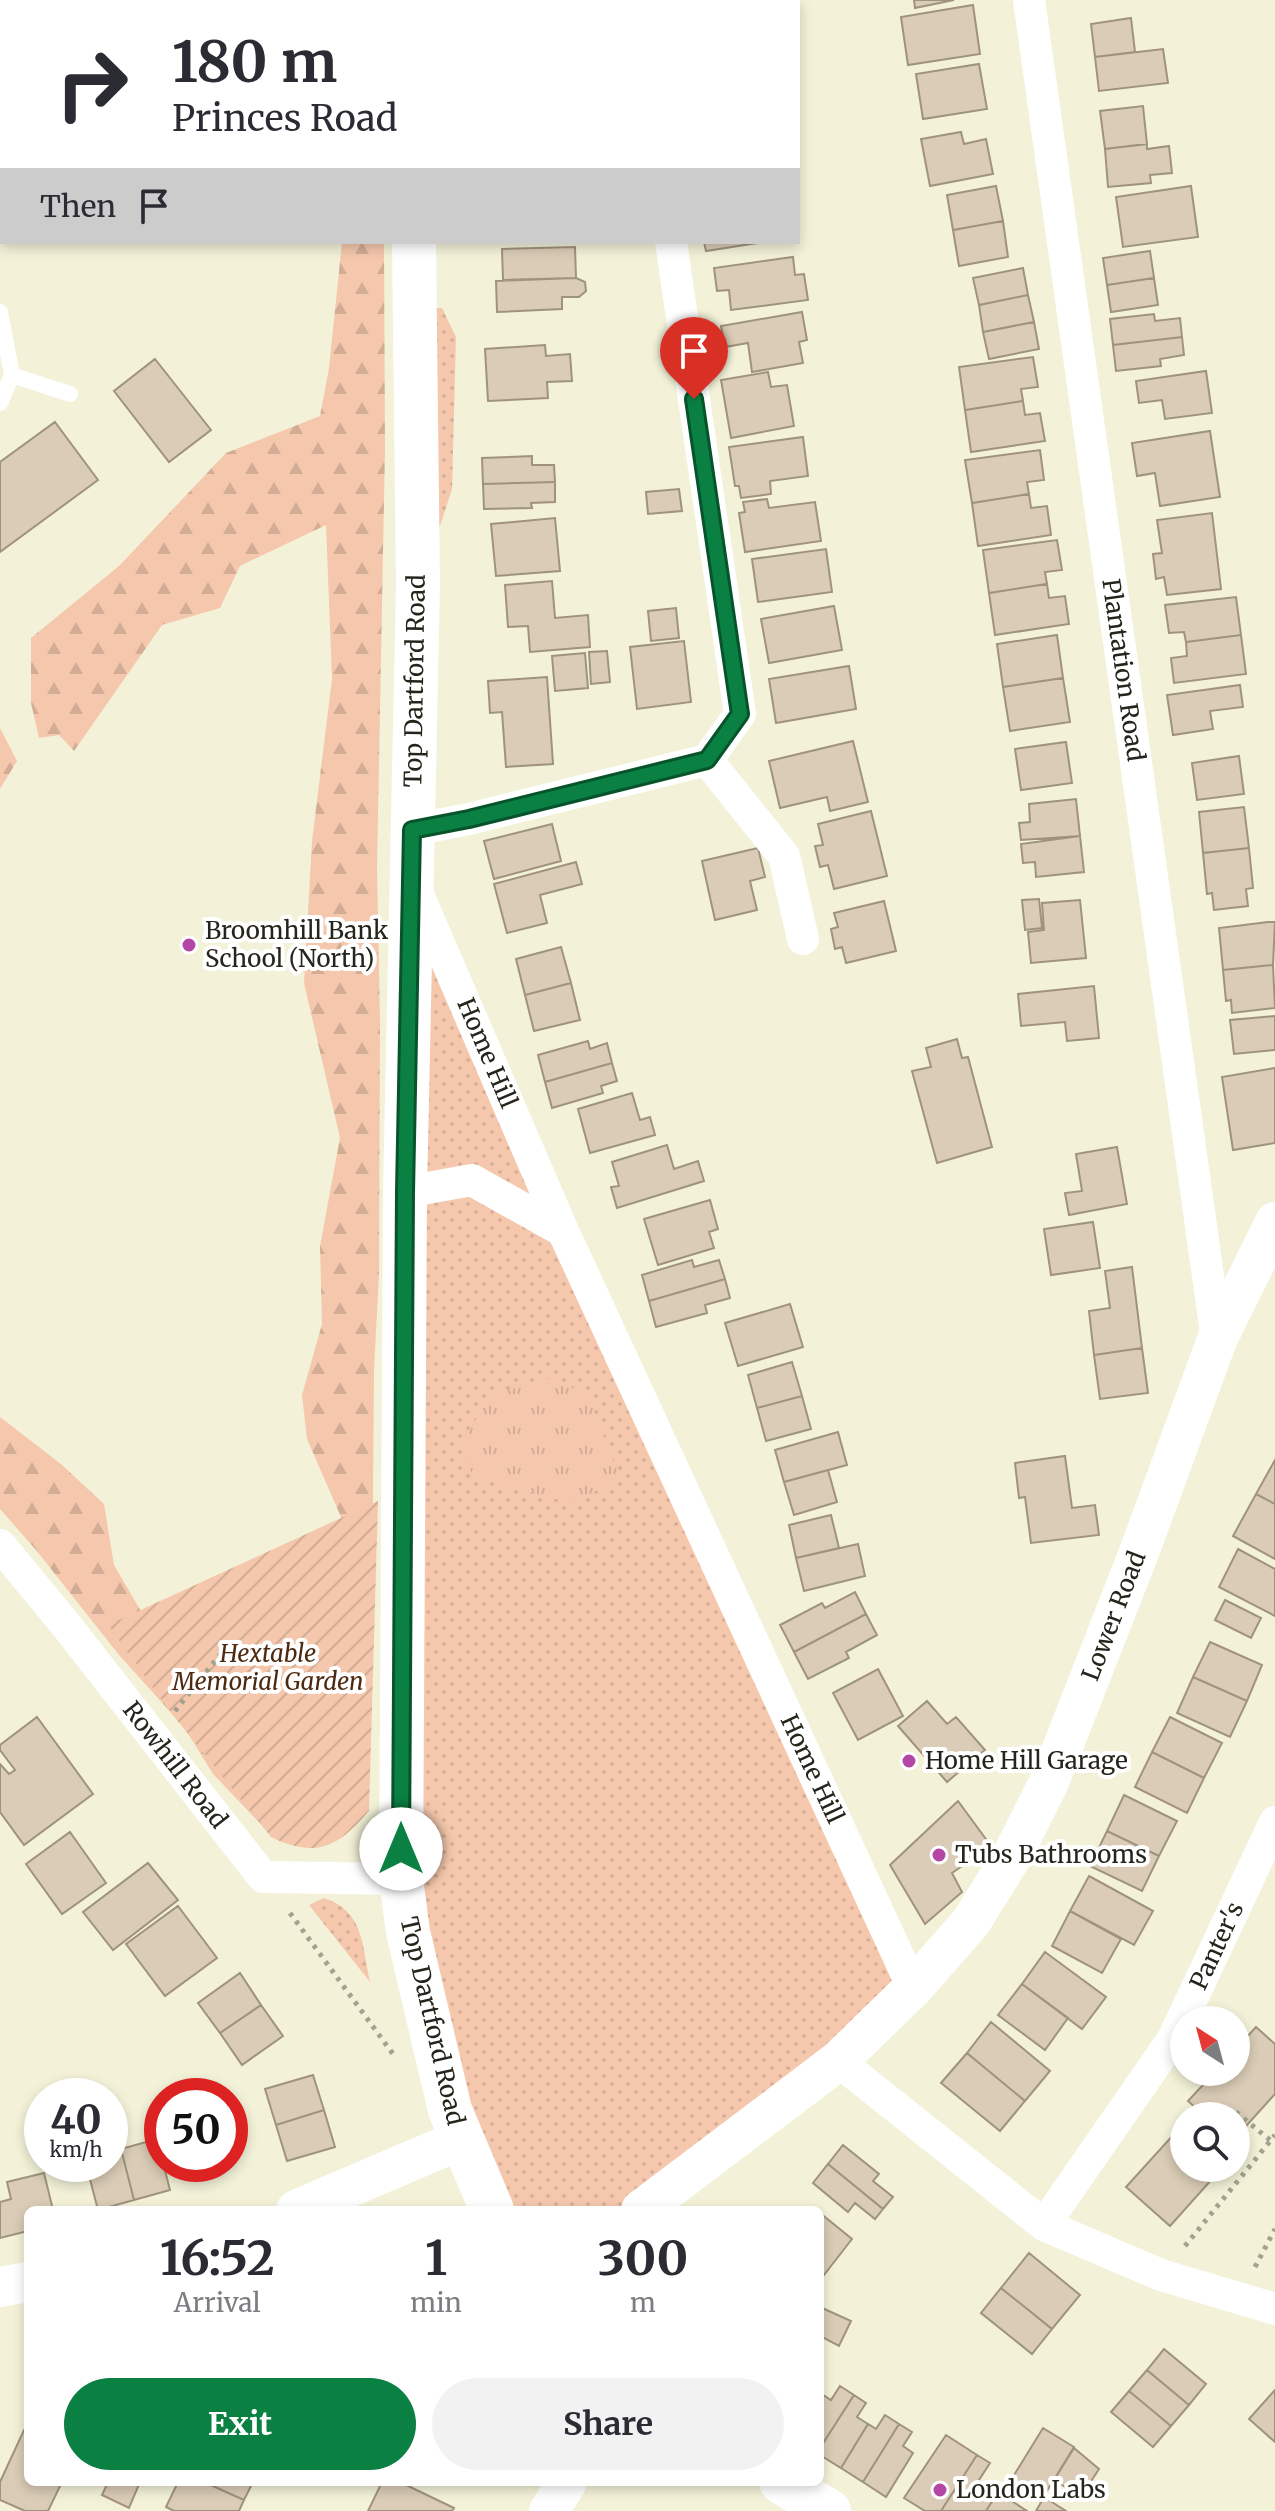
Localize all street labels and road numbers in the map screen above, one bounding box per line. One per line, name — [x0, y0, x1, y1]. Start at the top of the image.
street label: Top Dartford Road — [397, 574, 432, 788]
street label: Plantation Road — [1095, 577, 1152, 763]
street label: Home Hill — [450, 993, 525, 1113]
street label: Lower Road — [1075, 1547, 1152, 1685]
street label: Rowhill Road — [116, 1695, 235, 1834]
street label: Home Hill — [774, 1709, 851, 1828]
street label: Panter's — [1183, 1897, 1250, 1995]
street label: Top Dartford Road — [393, 1914, 472, 2128]

